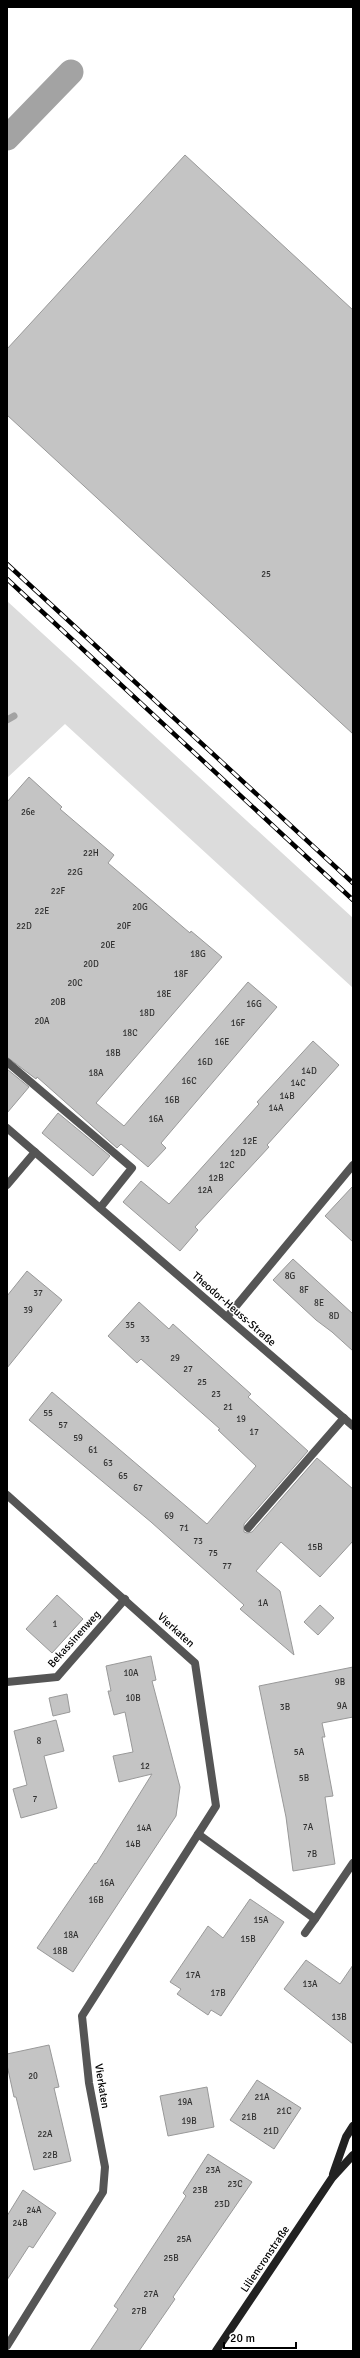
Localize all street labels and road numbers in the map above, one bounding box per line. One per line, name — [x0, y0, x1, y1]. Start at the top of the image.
street label: Theodor-Heuss-Straße — [190, 1269, 278, 1349]
street label: Bekassinenweg — [45, 1608, 103, 1670]
street label: Vierkaten — [155, 1610, 197, 1650]
street label: Vierkaten — [92, 2063, 112, 2109]
street label: Liliencronstraße — [238, 2223, 292, 2295]

